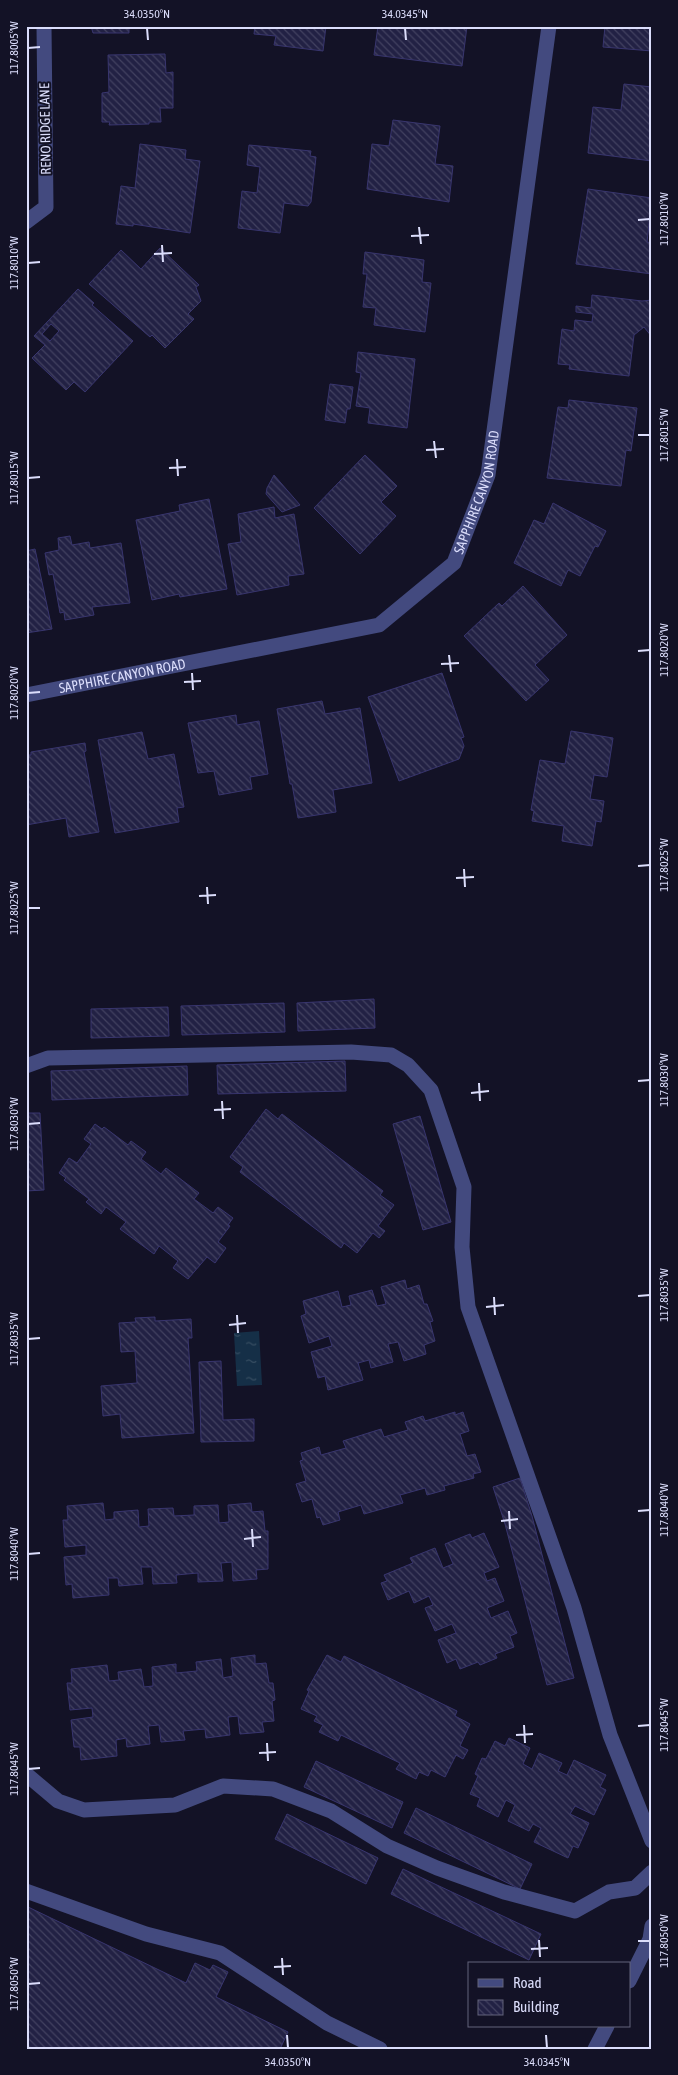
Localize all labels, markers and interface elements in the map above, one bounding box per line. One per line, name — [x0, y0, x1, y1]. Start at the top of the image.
text: 34.0350°N — [124, 7, 170, 21]
text: 34.0345°N — [382, 7, 428, 21]
text: 117.8005°W — [7, 21, 21, 75]
street label: RENO RIDGE LANE — [36, 83, 54, 175]
text: 117.8010°W — [657, 192, 671, 246]
text: 117.8010°W — [7, 236, 21, 290]
text: 117.8015°W — [657, 408, 671, 462]
street label: SAPPHIRE CANYON ROAD — [450, 429, 502, 556]
text: 117.8015°W — [7, 451, 21, 505]
text: 117.8020°W — [657, 623, 671, 677]
street label: SAPPHIRE CANYON ROAD — [58, 656, 187, 696]
text: 117.8020°W — [7, 666, 21, 720]
text: 117.8025°W — [657, 838, 671, 892]
text: 117.8025°W — [7, 881, 21, 935]
text: 117.8030°W — [657, 1053, 671, 1107]
text: 117.8030°W — [7, 1097, 21, 1151]
text: 117.8035°W — [657, 1268, 671, 1322]
text: 117.8035°W — [7, 1312, 21, 1366]
text: 117.8040°W — [657, 1483, 671, 1537]
text: 117.8040°W — [7, 1527, 21, 1581]
text: 117.8045°W — [657, 1698, 671, 1752]
text: 117.8045°W — [7, 1742, 21, 1796]
text: 117.8050°W — [657, 1914, 671, 1968]
text: 117.8050°W — [7, 1957, 21, 2011]
legend — [468, 1962, 630, 2028]
text: Road — [513, 1974, 542, 1991]
text: Building — [513, 1998, 559, 2015]
text: 34.0350°N — [265, 2055, 311, 2069]
text: 34.0345°N — [524, 2055, 570, 2069]

